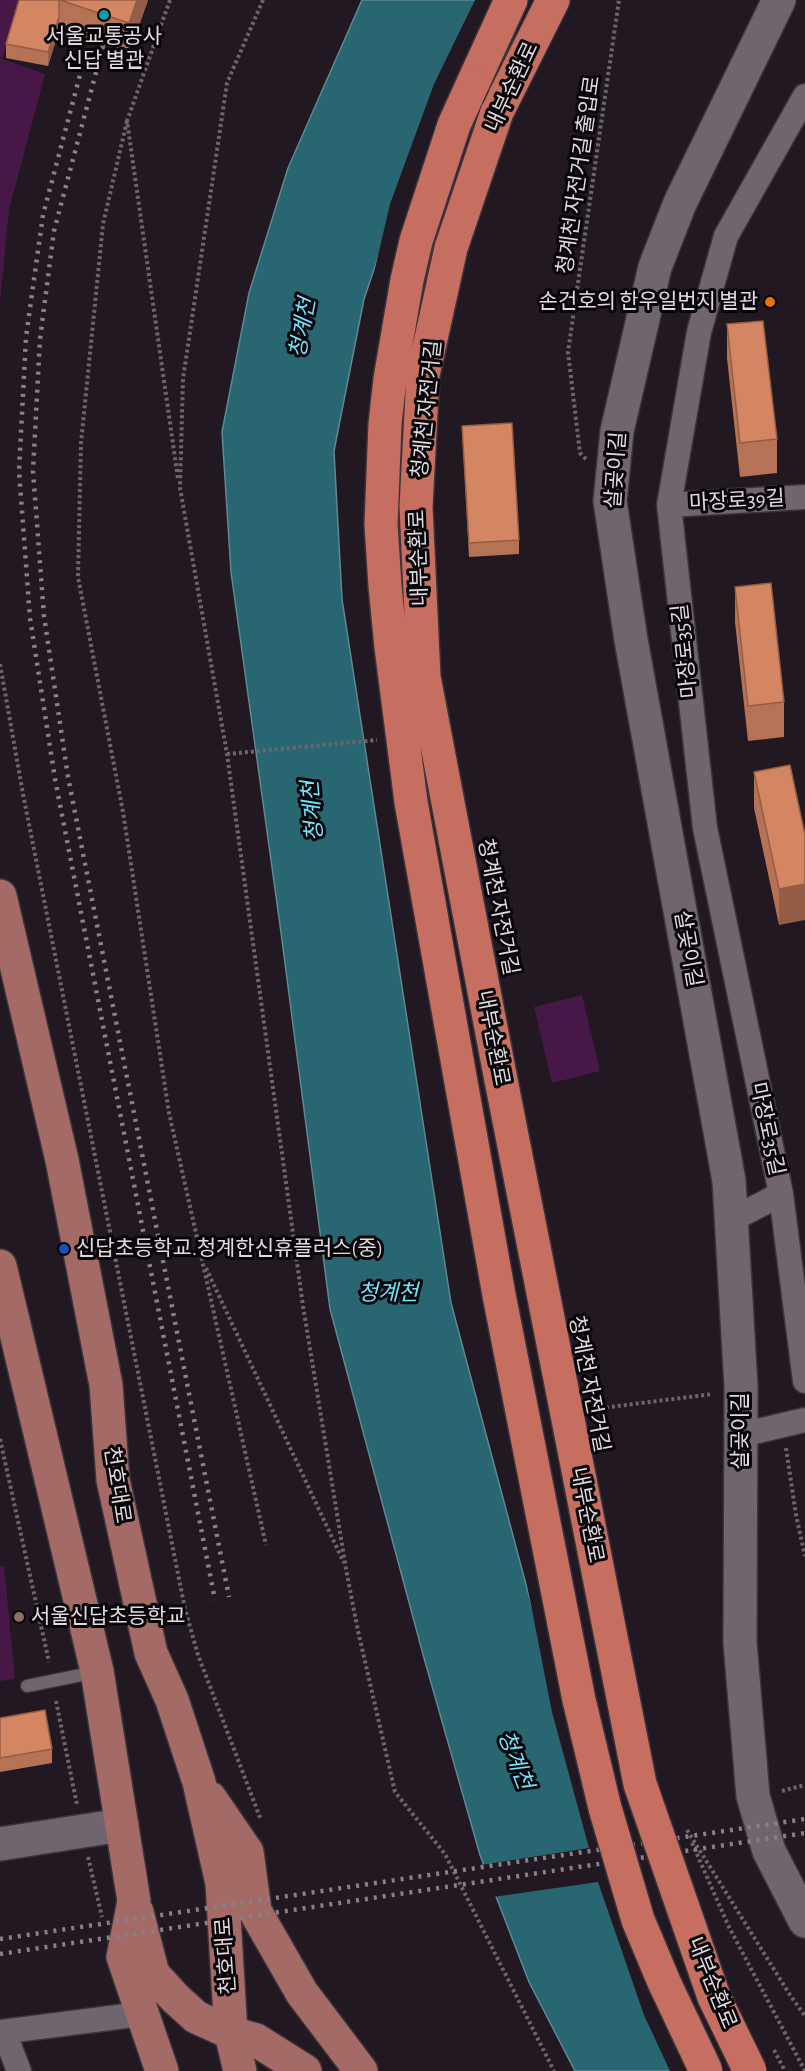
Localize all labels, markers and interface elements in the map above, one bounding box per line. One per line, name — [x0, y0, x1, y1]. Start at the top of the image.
marker: 서울교통공사 신답 별관 — [97, 8, 111, 22]
place label: 서울교통공사 신답 별관 — [46, 24, 162, 74]
street label: 내부순환로 — [480, 38, 544, 136]
street label: 청계천 자전거길 출입로 — [553, 74, 605, 276]
place label: 손건호의 한우일번지 별관 — [539, 289, 758, 315]
marker: 손건호의 한우일번지 별관 — [763, 295, 777, 309]
water label: 청계천 — [285, 296, 321, 360]
street label: 청계천 자전거길 — [407, 339, 447, 479]
street label: 살곶이길 — [601, 431, 631, 509]
street label: 마장로39길 — [689, 486, 785, 516]
street label: 내부순환로 — [405, 509, 433, 607]
street label: 마장로35길 — [668, 603, 702, 699]
water label: 청계천 — [297, 780, 329, 842]
street label: 청계천 자전거길 — [472, 837, 524, 977]
street label: 살곶이길 — [669, 909, 707, 989]
street label: 내부순환로 — [471, 988, 515, 1088]
street label: 마장로35길 — [745, 1080, 789, 1178]
place label: 신답초등학교.청계한신휴플러스(중) — [76, 1236, 383, 1262]
marker: 신답초등학교.청계한신휴플러스(중) — [57, 1242, 71, 1256]
water label: 청계천 — [358, 1280, 418, 1306]
street label: 청계천 자전거길 — [563, 1314, 615, 1454]
street label: 살곶이길 — [728, 1392, 754, 1470]
street label: 천호대로 — [99, 1445, 135, 1525]
street label: 내부순환로 — [565, 1465, 609, 1565]
place label: 서울신답초등학교 — [31, 1604, 186, 1630]
marker: 서울신답초등학교 — [12, 1610, 26, 1624]
water label: 청계천 — [492, 1727, 538, 1793]
street label: 천호대로 — [211, 1917, 241, 1995]
street label: 내부순환로 — [682, 1933, 742, 2033]

